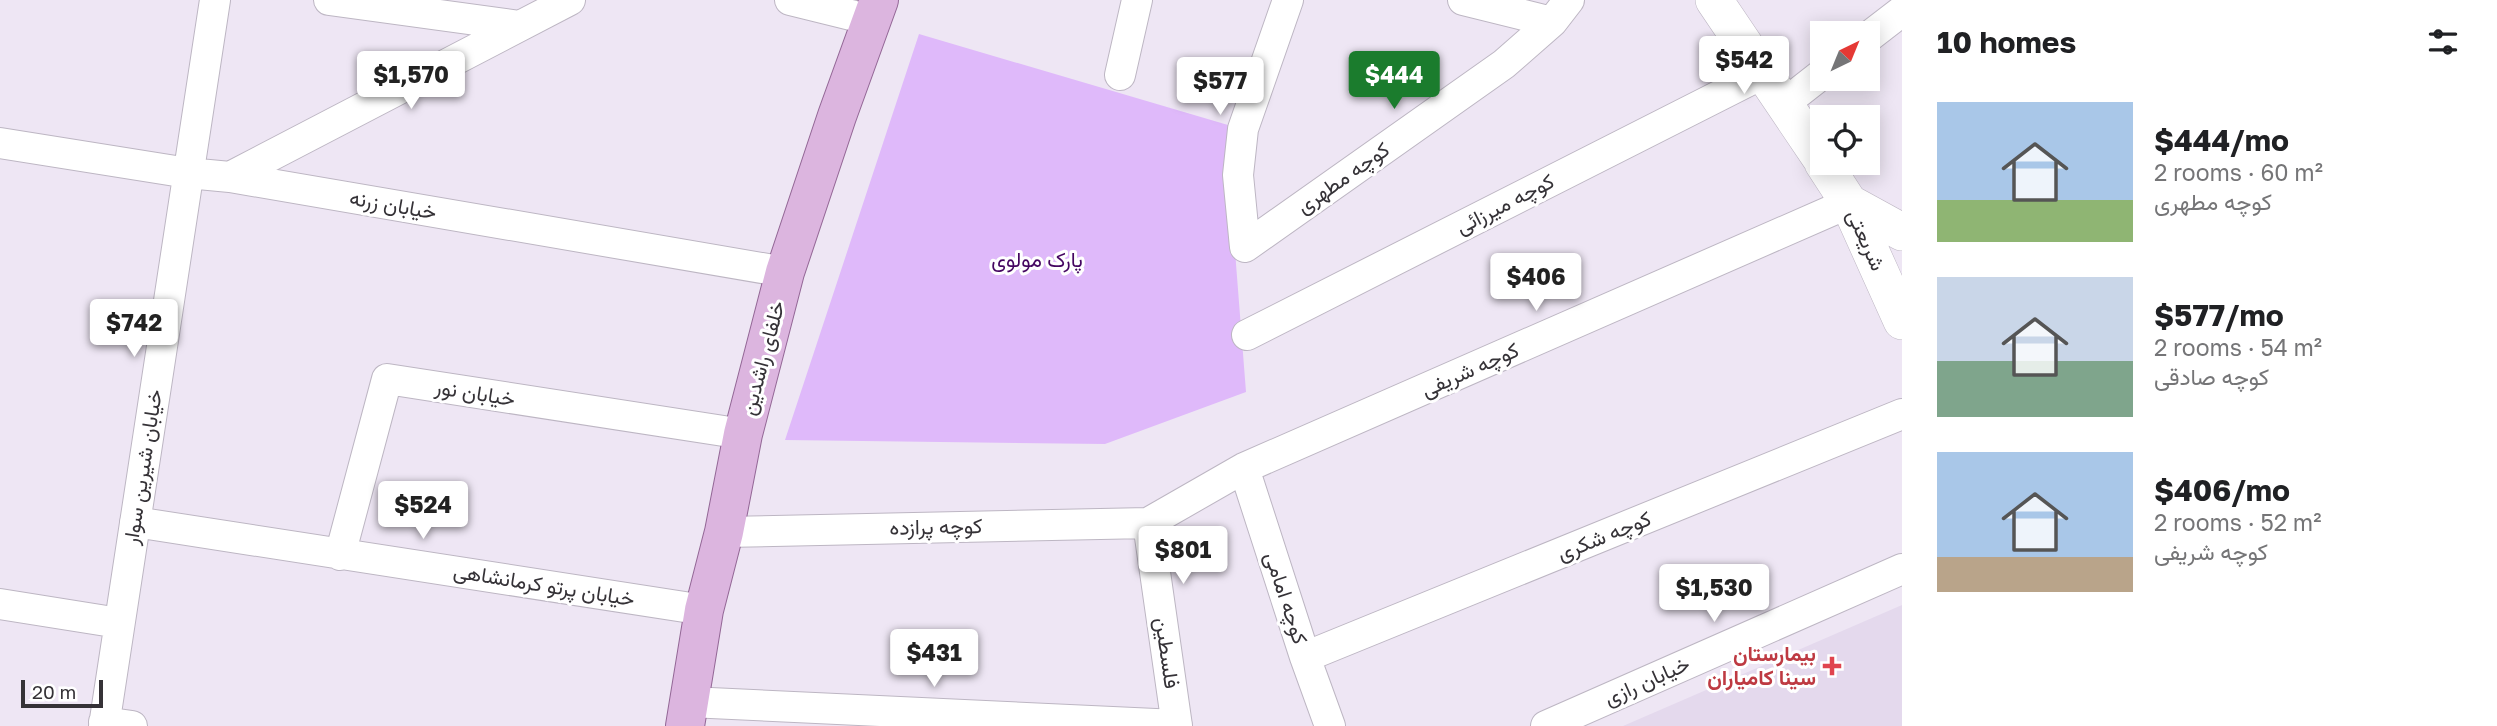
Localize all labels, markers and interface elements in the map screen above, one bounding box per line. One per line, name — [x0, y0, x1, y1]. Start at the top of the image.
north arrow — [1810, 21, 1880, 91]
map controls — [1810, 21, 1880, 175]
icon: filters — [2424, 23, 2462, 61]
text: 10 homes — [1937, 24, 2076, 60]
pin: $542 — [1703, 36, 1785, 96]
text: $542 — [1715, 45, 1773, 73]
pin: $1,570 — [354, 52, 468, 111]
pin: $444 — [1353, 52, 1435, 111]
pin: $577 — [1179, 58, 1261, 117]
text: $1,570 — [373, 60, 449, 88]
text: $444 — [1365, 60, 1423, 88]
text: $577 — [1193, 66, 1247, 94]
button: locate — [1810, 105, 1880, 175]
text: $444/mo — [2154, 122, 2289, 158]
icon: home — [1993, 130, 2077, 214]
street label: کوچه مطهری — [1291, 136, 1395, 220]
text: 2 rooms · 60 m² — [2154, 158, 2323, 186]
street label: کوچه میرزائی — [1451, 167, 1559, 241]
street label: خیابان زرنه — [347, 184, 439, 225]
text: کوچه مطهری — [2154, 187, 2272, 215]
street label: شریعتی — [1841, 205, 1892, 275]
park label: پارک مولوی — [991, 246, 1083, 274]
pin: $406 — [1495, 254, 1577, 313]
text: $406 — [1506, 262, 1566, 290]
text: $577/mo — [2154, 297, 2284, 333]
street label: خلفای راشدین — [734, 298, 791, 418]
pin: $742 — [93, 300, 175, 359]
icon: home — [1993, 305, 2077, 389]
text: $742 — [106, 308, 162, 336]
text: 2 rooms · 54 m² — [2154, 333, 2322, 361]
street label: کوچه شریفی — [1417, 336, 1523, 404]
text: کوچه صادقی — [2154, 362, 2269, 390]
street label: خیابان نور — [432, 373, 517, 412]
street label: خیابان شیرین سوار — [117, 387, 168, 548]
text: $406/mo — [2154, 472, 2290, 508]
icon: home — [1993, 480, 2077, 564]
pin: $524 — [382, 482, 464, 541]
text: $524 — [394, 490, 452, 518]
street label: کوچه شکری — [1553, 504, 1655, 568]
text: 2 rooms · 52 m² — [2154, 508, 2321, 536]
street label: کوچه پرازده — [889, 512, 983, 542]
pin: $801 — [1142, 526, 1224, 586]
text: $801 — [1155, 535, 1211, 563]
text: کوچه شریفی — [2154, 537, 2268, 565]
street label: کوچه امامی — [1258, 548, 1314, 648]
street label: خیابان پرتو کرمانشاهی — [451, 557, 637, 613]
pin: $1,530 — [1657, 564, 1771, 624]
text: $1,530 — [1675, 573, 1753, 601]
street label: فلسطین — [1150, 616, 1186, 690]
pin: $431 — [893, 630, 975, 689]
text: $431 — [906, 638, 962, 666]
place label: بیمارستان سینا کامیاران — [1707, 640, 1816, 691]
street label: خیابان رازی — [1600, 650, 1694, 711]
marker: بیمارستان سینا کامیاران — [1822, 656, 1842, 676]
scale bar — [21, 677, 103, 709]
text: 20 m — [32, 680, 76, 703]

